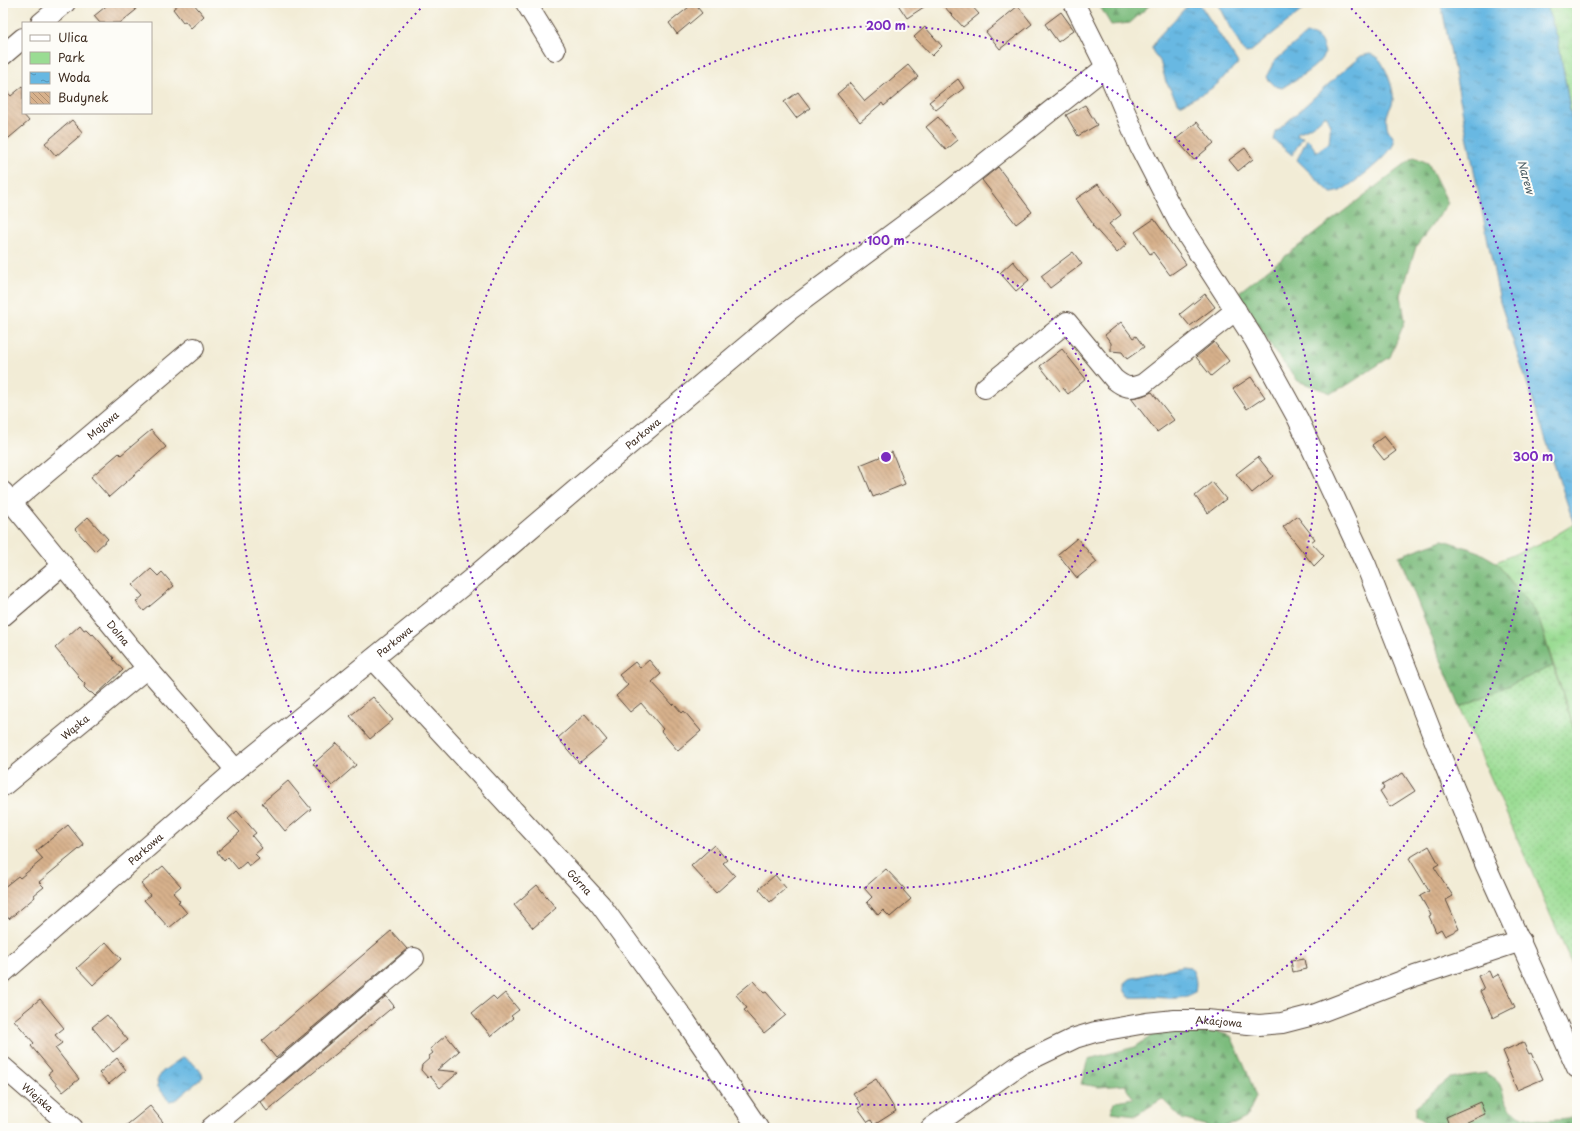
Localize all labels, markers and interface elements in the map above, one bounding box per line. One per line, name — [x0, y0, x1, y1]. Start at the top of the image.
text: 200 m — [866, 16, 906, 34]
legend — [22, 22, 152, 114]
text: Ulica — [58, 28, 88, 46]
text: Park — [58, 48, 85, 66]
text: Woda — [58, 68, 91, 86]
text: Budynek — [58, 88, 108, 106]
water label: Narew — [1514, 158, 1540, 197]
text: 100 m — [867, 231, 905, 249]
street label: Majowa — [83, 406, 122, 443]
street label: Parkowa — [621, 413, 664, 452]
text: 300 m — [1513, 447, 1553, 465]
centre of rings — [879, 450, 893, 464]
street label: Dolna — [104, 617, 134, 649]
street label: Parkowa — [373, 621, 416, 660]
street label: Wąska — [57, 710, 93, 743]
street label: Parkowa — [124, 828, 167, 868]
street label: Górna — [564, 865, 596, 898]
street label: Akacjowa — [1195, 1012, 1244, 1030]
street label: Wiejska — [19, 1079, 58, 1115]

